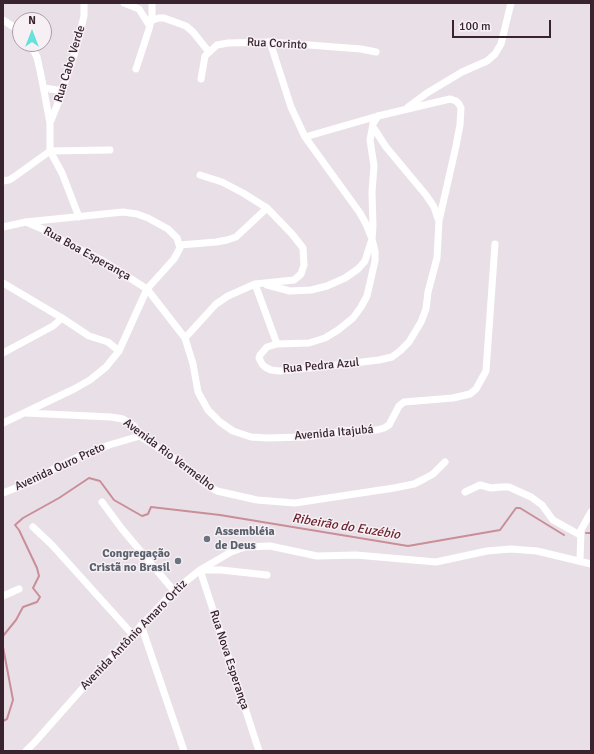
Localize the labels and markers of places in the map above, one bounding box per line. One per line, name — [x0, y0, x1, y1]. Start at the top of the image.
place label: Assembléia de Deus — [215, 525, 275, 553]
marker: Assembléia de Deus — [202, 534, 212, 544]
place label: Congregação Cristã no Brasil — [89, 547, 170, 575]
marker: Congregação Cristã no Brasil — [173, 556, 183, 566]

